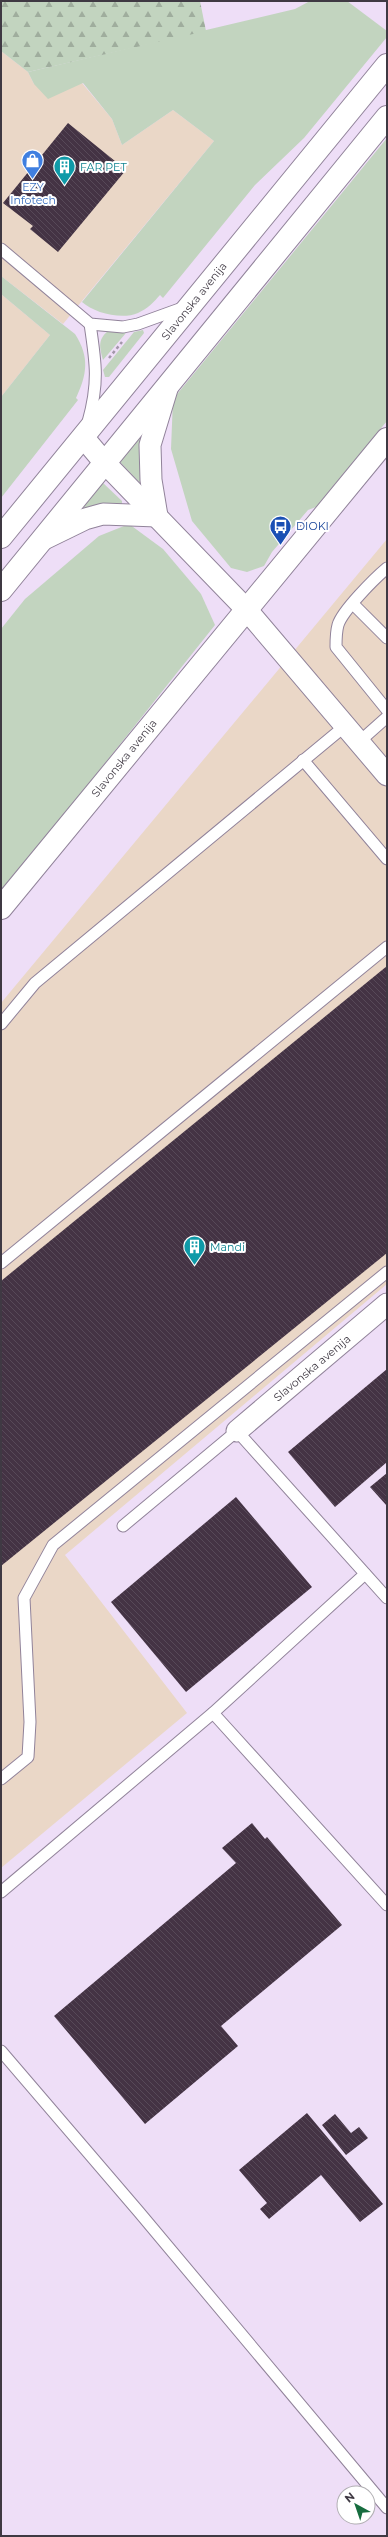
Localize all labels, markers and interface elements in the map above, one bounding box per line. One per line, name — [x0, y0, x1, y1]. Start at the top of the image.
shop icon: EZY Infotech — [20, 148, 46, 181]
building icon: FAR PET — [51, 154, 77, 187]
place label: FAR PET — [80, 160, 127, 174]
place label: EZY Infotech — [10, 180, 56, 207]
street label: Slavonska avenija — [158, 259, 230, 343]
bus stop icon: DIOKI — [267, 513, 293, 546]
place label: DIOKI — [296, 519, 329, 533]
street label: Slavonska avenija — [88, 716, 160, 800]
building icon: Mandi — [181, 1234, 207, 1267]
place label: Mandi — [210, 1240, 245, 1254]
street label: Slavonska avenija — [271, 1332, 353, 1404]
north arrow — [336, 2485, 376, 2525]
text: N — [342, 2489, 357, 2506]

